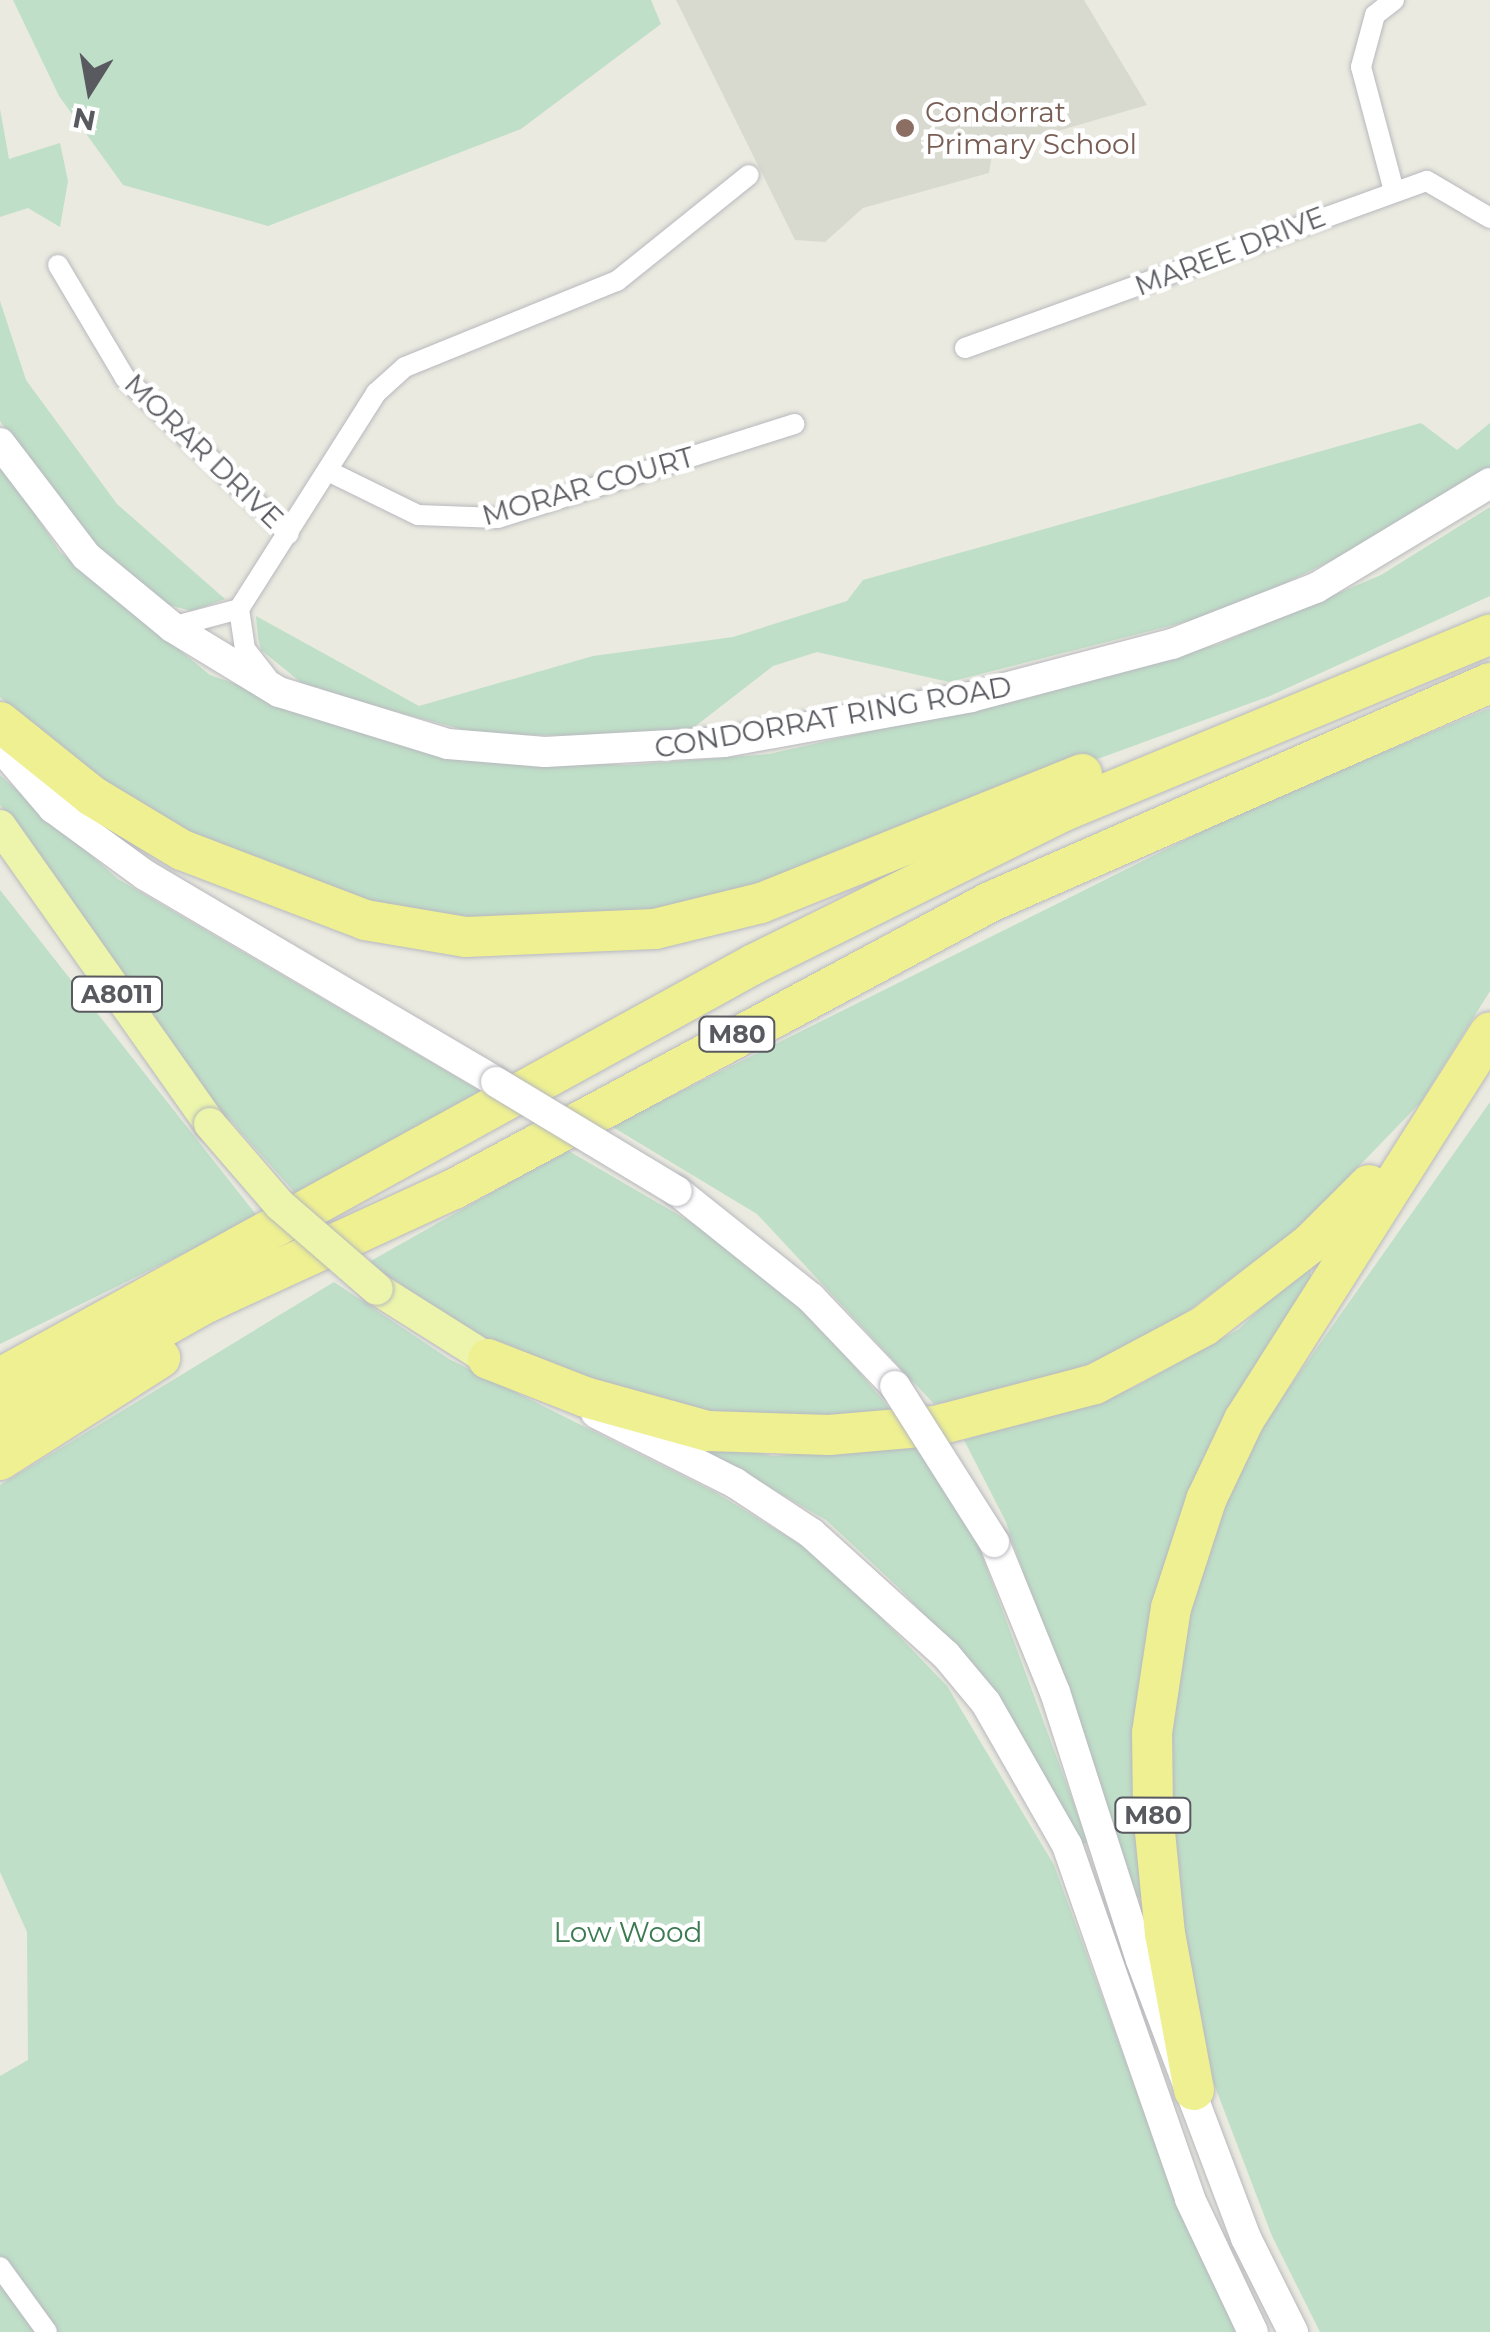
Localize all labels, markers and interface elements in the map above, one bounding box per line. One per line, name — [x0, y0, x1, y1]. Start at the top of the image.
north arrow — [40, 40, 140, 140]
place label: Condorrat Primary School — [925, 95, 1137, 161]
text: N — [70, 101, 99, 138]
marker: Condorrat Primary School — [894, 117, 916, 139]
street label: MAREE DRIVE — [1130, 199, 1330, 303]
street label: MORAR DRIVE — [118, 367, 290, 535]
street label: MORAR COURT — [478, 440, 698, 532]
street label: CONDORRAT RING ROAD — [652, 669, 1014, 765]
road number: A8011 — [70, 974, 164, 1014]
road number: M80 — [697, 1014, 777, 1054]
road number: M80 — [1113, 1795, 1193, 1835]
park label: Low Wood — [553, 1915, 703, 1949]

